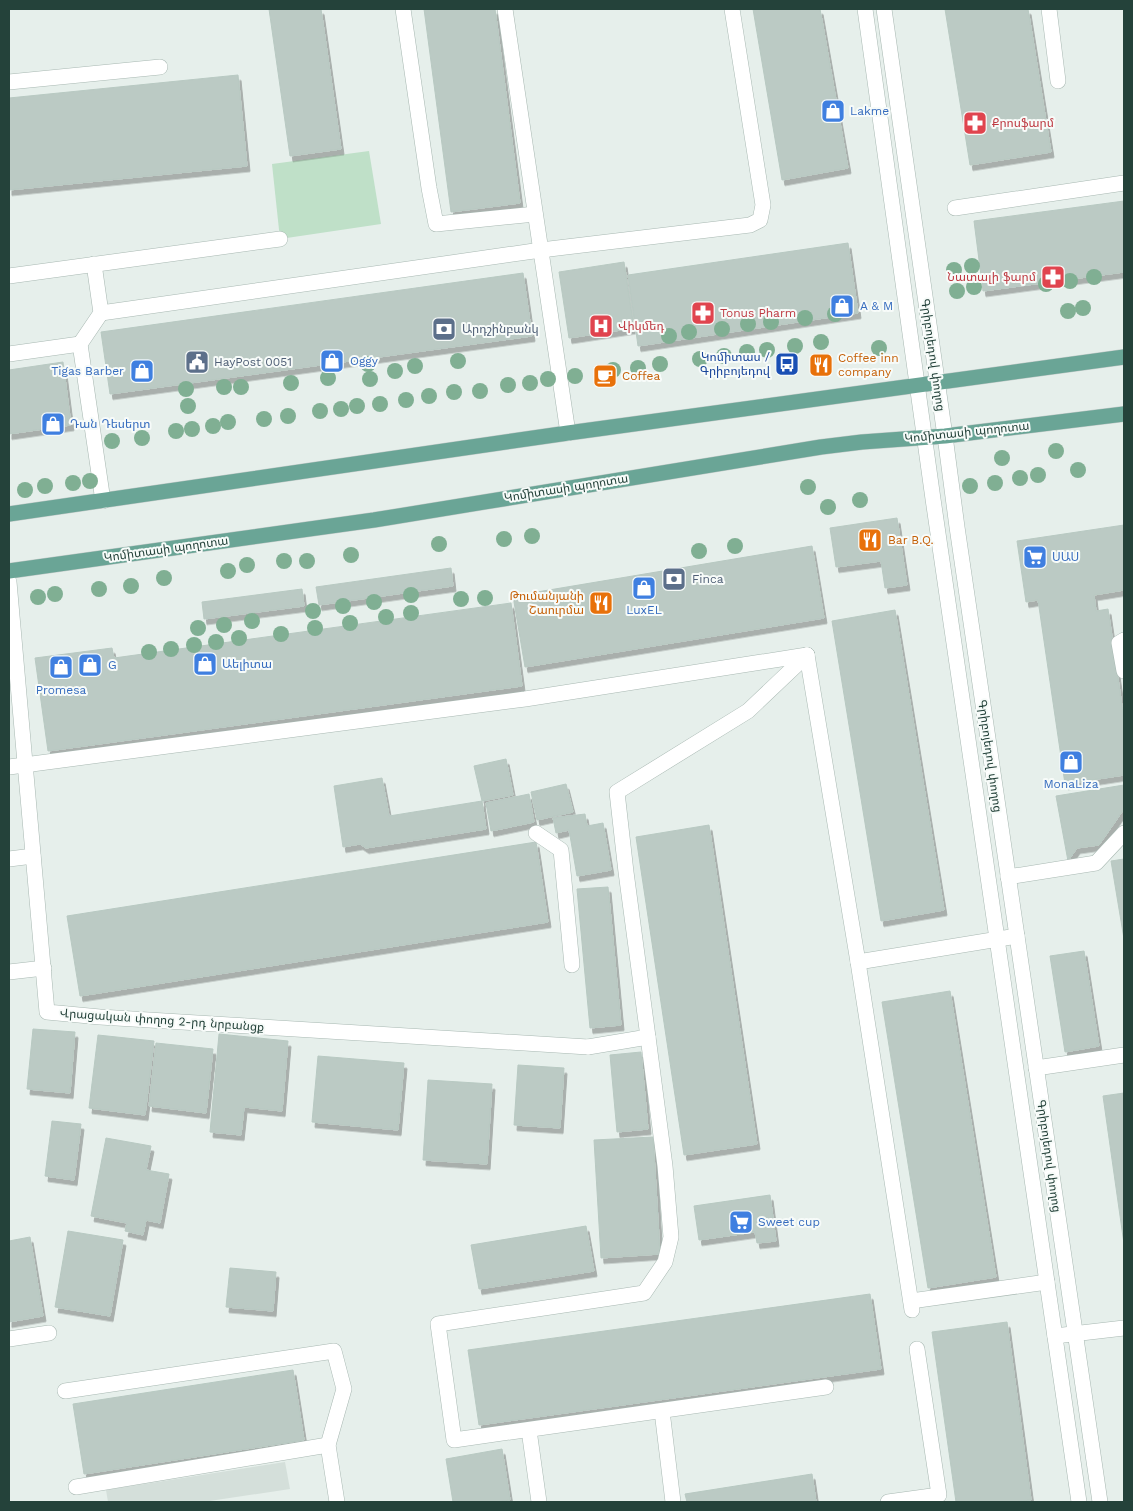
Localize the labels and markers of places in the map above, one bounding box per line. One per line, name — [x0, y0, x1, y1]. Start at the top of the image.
shop icon: Lakme — [820, 98, 846, 124]
place label: Lakme — [850, 104, 889, 118]
pharmacy icon: Քրոսֆարմ — [962, 110, 988, 136]
place label: Քրոսֆարմ — [992, 116, 1054, 130]
pharmacy icon: Նատալի ֆարմ — [1040, 264, 1066, 290]
place label: Նատալի ֆարմ — [947, 270, 1036, 284]
shop icon: A & M — [829, 293, 855, 319]
place label: A & M — [860, 299, 893, 313]
pharmacy icon: Tonus Pharm — [690, 300, 716, 326]
place label: Tonus Pharm — [720, 306, 796, 320]
hospital icon: Վիկմեդ — [588, 313, 614, 339]
bank icon: Արդշինբանկ — [431, 316, 457, 342]
place label: Վիկմեդ — [618, 319, 664, 333]
place label: Արդշինբանկ — [462, 322, 539, 336]
shop icon: Oggy — [319, 348, 345, 374]
public building icon: HayPost 0051 — [184, 349, 210, 375]
place label: Կոմիտաս / Գրիբոյեդով — [700, 350, 771, 378]
bus stop icon: Կոմիտաս / Գրիբոյեդով — [774, 351, 800, 377]
place label: Coffee inn company — [838, 351, 899, 379]
restaurant icon: Coffee inn company — [808, 352, 834, 378]
place label: Oggy — [350, 354, 379, 368]
place label: HayPost 0051 — [214, 355, 292, 369]
shop icon: Tigas Barber — [129, 358, 155, 384]
cafe icon: Coffea — [592, 363, 618, 389]
place label: Tigas Barber — [51, 364, 124, 378]
place label: Coffea — [622, 369, 661, 383]
shop icon: Դան Դեսերտ — [40, 411, 66, 437]
place label: Դան Դեսերտ — [70, 417, 151, 431]
restaurant icon: Bar B.Q. — [857, 527, 883, 553]
place label: Bar B.Q. — [888, 533, 934, 547]
supermarket icon: ՍԱՍ — [1022, 544, 1048, 570]
place label: ՍԱՍ — [1052, 550, 1079, 564]
bank icon: Finca — [661, 566, 687, 592]
place label: Finca — [692, 572, 724, 586]
shop icon: LuxEL — [631, 575, 657, 601]
place label: Թումանյանի Շաուրմա — [509, 589, 584, 617]
restaurant icon: Թումանյանի Շաուրմա — [588, 590, 614, 616]
place label: LuxEL — [626, 603, 662, 617]
shop icon: Աելիտա — [192, 651, 218, 677]
shop icon: G — [77, 652, 103, 678]
shop icon: Promesa — [48, 654, 74, 680]
place label: Աելիտա — [222, 657, 272, 671]
place label: G — [108, 658, 117, 672]
place label: Promesa — [36, 683, 87, 697]
shop icon: MonaLiza — [1058, 749, 1084, 775]
place label: MonaLiza — [1043, 777, 1099, 791]
supermarket icon: Sweet cup — [728, 1209, 754, 1235]
place label: Sweet cup — [758, 1215, 820, 1229]

